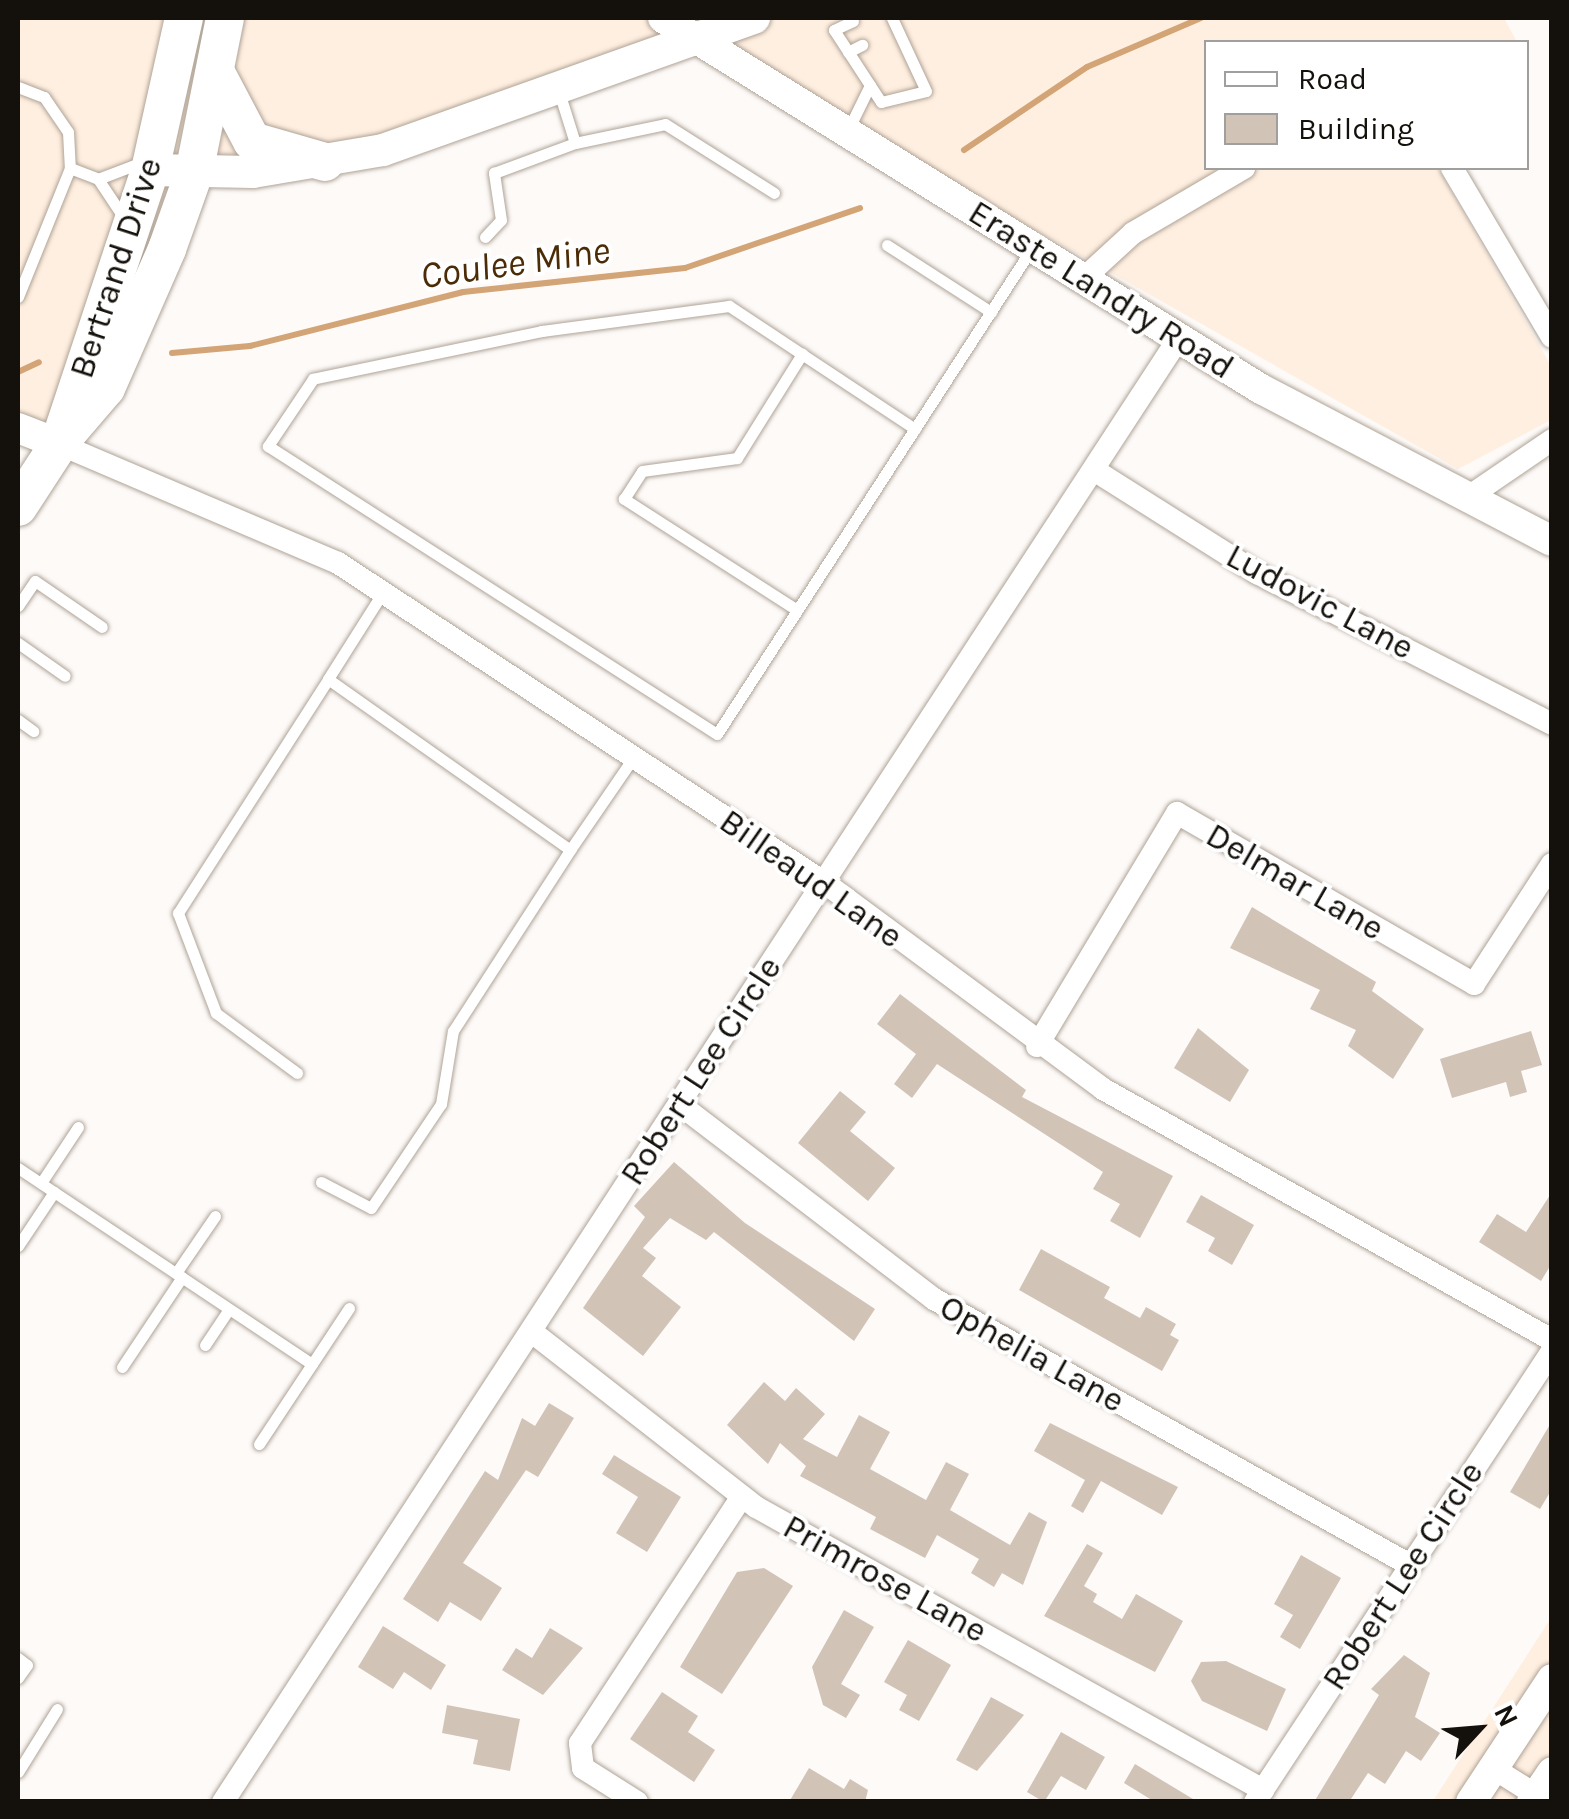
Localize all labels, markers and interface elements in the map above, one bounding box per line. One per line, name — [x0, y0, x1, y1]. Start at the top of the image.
legend — [1204, 40, 1529, 170]
text: Road — [1298, 61, 1367, 97]
text: Building — [1298, 111, 1414, 147]
street label: Bertrand Drive — [61, 152, 171, 384]
street label: Eraste Landry Road — [961, 191, 1241, 389]
water label: Coulee Mine — [417, 227, 613, 299]
street label: Ludovic Lane — [1219, 535, 1421, 669]
street label: Billeaud Lane — [711, 800, 911, 958]
street label: Delmar Lane — [1199, 814, 1391, 950]
street label: Robert Lee Circle — [611, 949, 791, 1193]
street label: Ophelia Lane — [932, 1286, 1132, 1422]
street label: Robert Lee Circle — [1313, 1454, 1493, 1698]
street label: Primrose Lane — [776, 1506, 994, 1652]
north arrow — [1429, 1679, 1529, 1779]
text: N — [1487, 1699, 1526, 1732]

